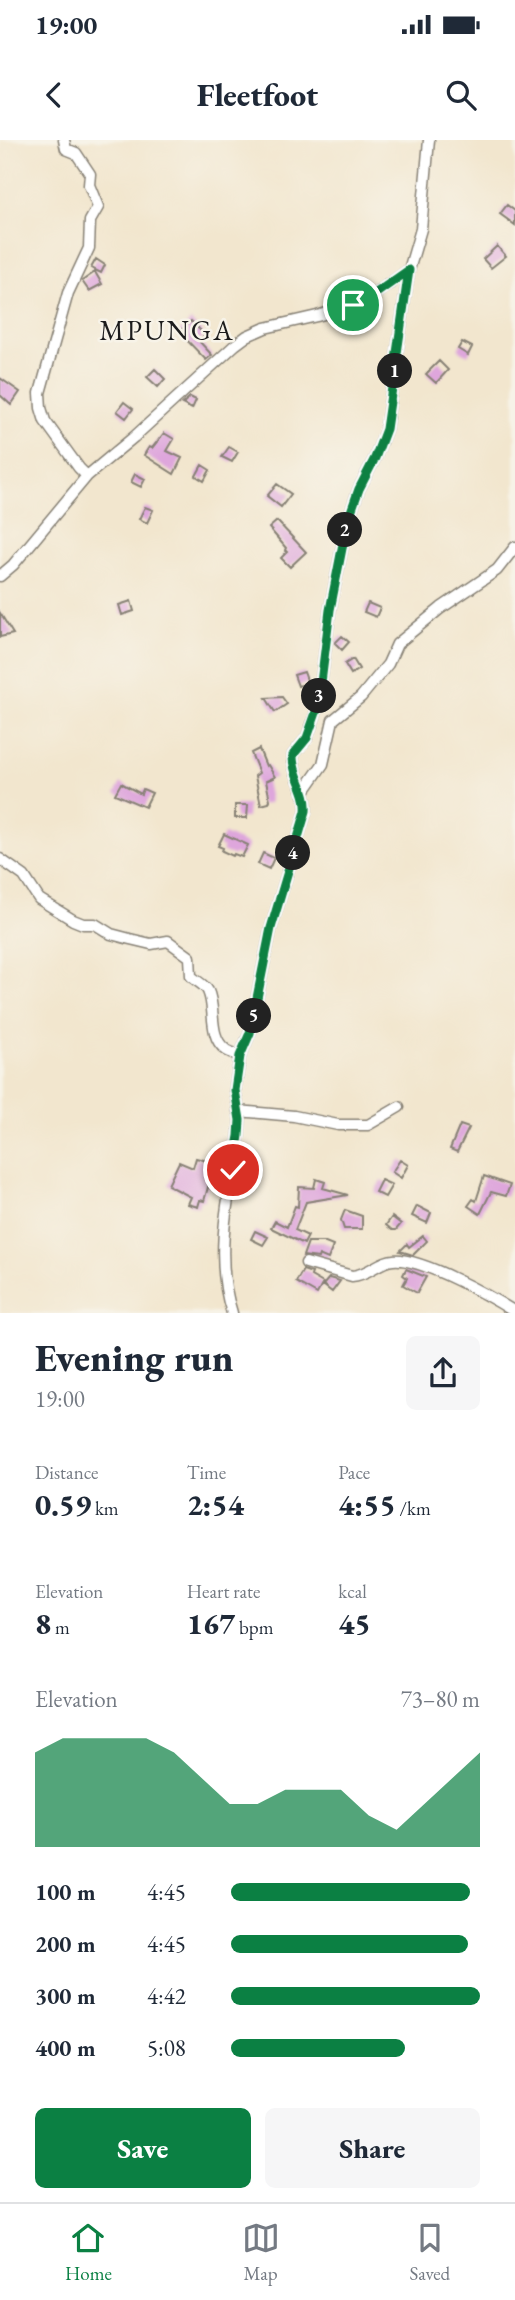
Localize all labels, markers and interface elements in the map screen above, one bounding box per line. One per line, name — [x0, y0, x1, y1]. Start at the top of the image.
text: 19:00 — [35, 8, 97, 42]
text: Fleetfoot — [197, 74, 318, 116]
icon: back — [35, 76, 73, 114]
icon: search — [442, 76, 480, 114]
pin — [323, 275, 383, 335]
icon: arrive — [334, 286, 372, 324]
district label: MPUNGA — [99, 312, 235, 348]
pin: 1 — [378, 354, 412, 388]
text: 1 — [389, 358, 400, 383]
pin: 2 — [328, 512, 362, 548]
text: 2 — [339, 517, 350, 542]
pin: 3 — [302, 678, 336, 714]
text: 3 — [313, 683, 324, 708]
pin: 4 — [276, 836, 310, 870]
text: 4 — [287, 840, 298, 865]
pin: 5 — [236, 998, 272, 1034]
text: 5 — [248, 1003, 259, 1028]
pin — [203, 1140, 263, 1200]
icon: check — [214, 1151, 252, 1189]
text: Evening run — [35, 1333, 233, 1382]
button: share — [406, 1336, 480, 1410]
text: 19:00 — [35, 1384, 85, 1414]
text: Distance — [35, 1460, 98, 1485]
text: Time — [187, 1460, 226, 1485]
text: Pace — [338, 1460, 370, 1485]
text: 0.59 — [35, 1485, 91, 1524]
text: 2:54 — [187, 1485, 244, 1524]
text: 4:55 — [338, 1485, 396, 1524]
text: km — [91, 1496, 119, 1521]
text: /km — [396, 1496, 431, 1521]
text: Elevation — [35, 1579, 103, 1604]
text: Heart rate — [187, 1579, 260, 1604]
text: kcal — [338, 1579, 367, 1604]
text: 8 — [35, 1604, 51, 1643]
text: 167 — [187, 1604, 235, 1643]
text: 45 — [338, 1604, 371, 1643]
text: m — [51, 1615, 70, 1640]
text: bpm — [235, 1615, 274, 1640]
text: Elevation — [35, 1684, 118, 1714]
text: 73–80 m — [401, 1684, 480, 1714]
text: 100 m — [35, 1877, 96, 1907]
text: 4:45 — [147, 1877, 186, 1907]
text: 200 m — [35, 1929, 96, 1959]
text: 4:45 — [147, 1929, 186, 1959]
text: 300 m — [35, 1981, 96, 2011]
text: 4:42 — [147, 1981, 186, 2011]
text: 400 m — [35, 2033, 96, 2063]
text: 5:08 — [147, 2033, 186, 2063]
button: Save — [35, 2108, 251, 2188]
button: Share — [265, 2108, 480, 2188]
tab: Home — [65, 2219, 112, 2286]
tab: Map — [242, 2219, 280, 2286]
tab: Saved — [409, 2219, 450, 2286]

